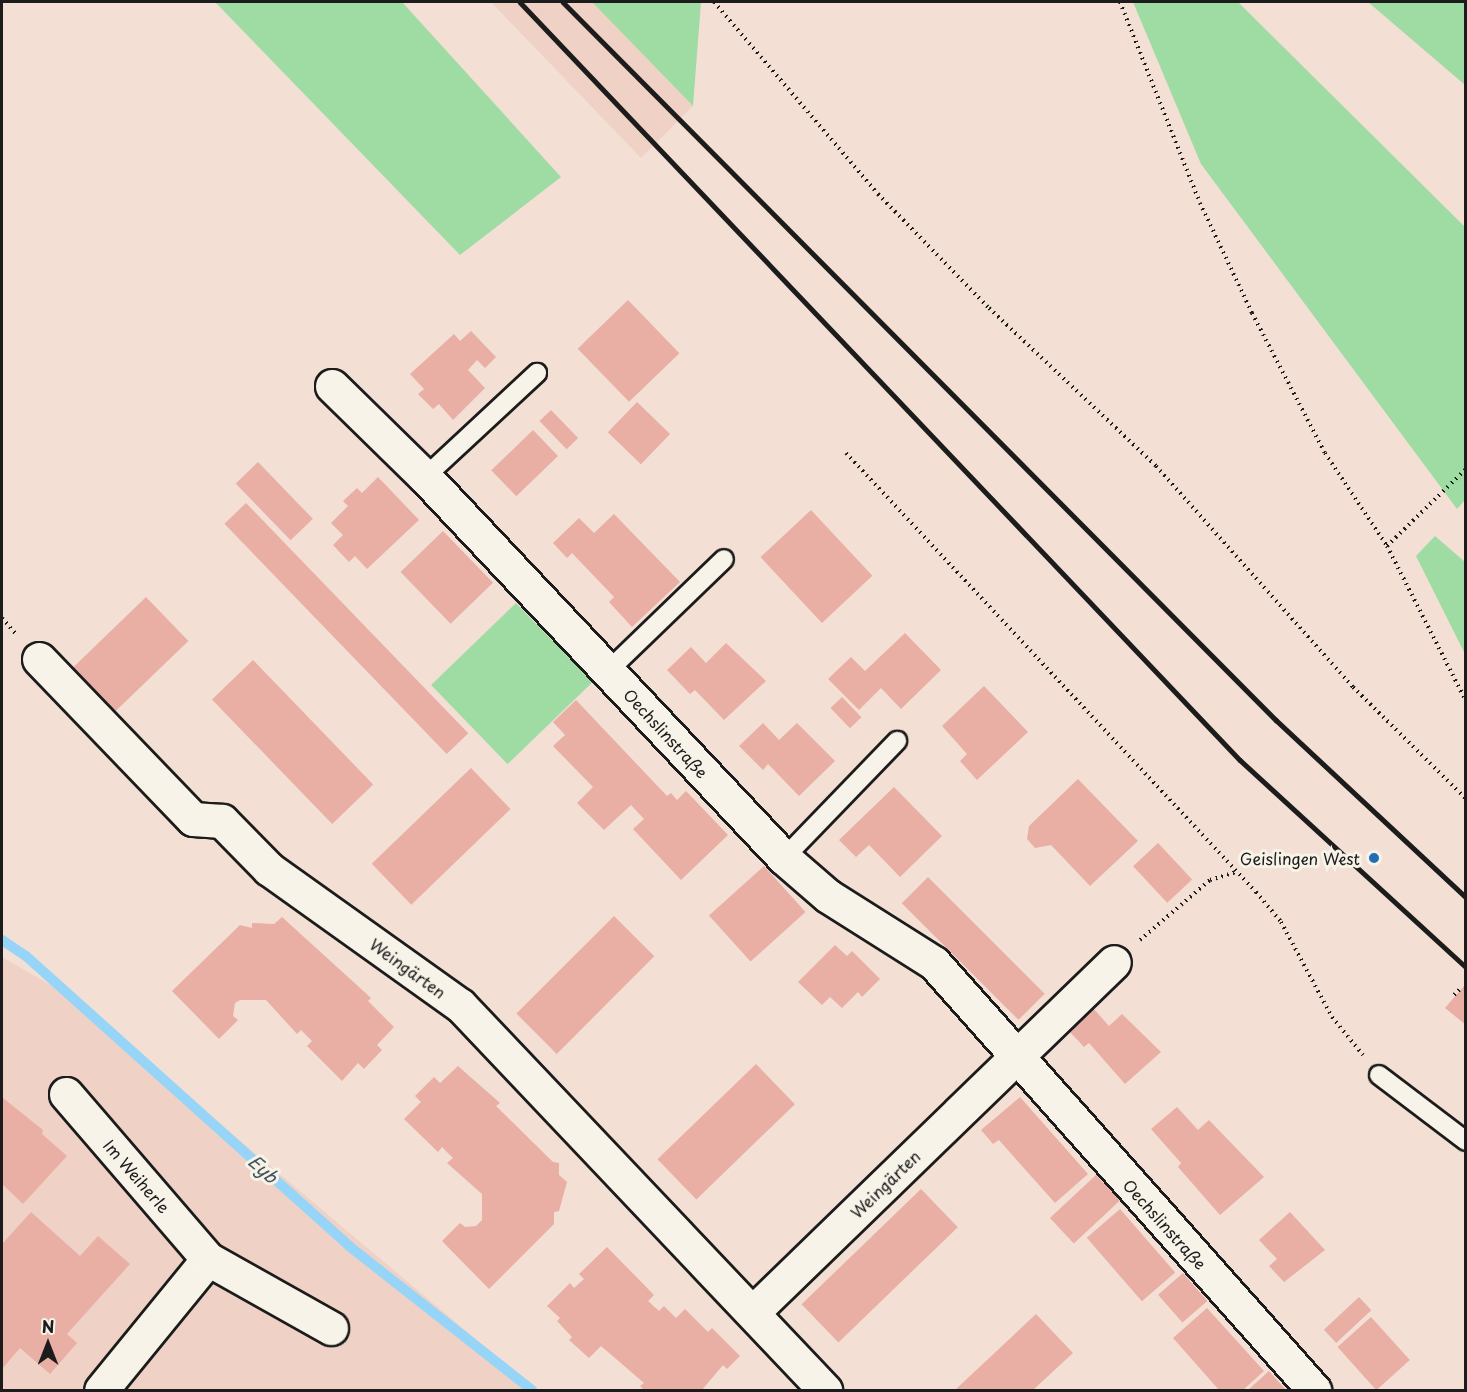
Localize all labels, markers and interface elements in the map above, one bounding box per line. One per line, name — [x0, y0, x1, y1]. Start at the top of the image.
street label: Oechslinstraße — [620, 684, 712, 782]
place label: Geislingen West — [1238, 848, 1360, 868]
marker: Geislingen West — [1365, 849, 1383, 867]
street label: Weingärten — [366, 934, 450, 1002]
street label: Im Weiherle — [100, 1135, 174, 1217]
street label: Weingärten — [846, 1146, 924, 1222]
water label: Eyb — [244, 1150, 282, 1188]
street label: Oechslinstraße — [1119, 1175, 1211, 1273]
north arrow — [18, 1314, 78, 1374]
text: N — [42, 1314, 54, 1338]

